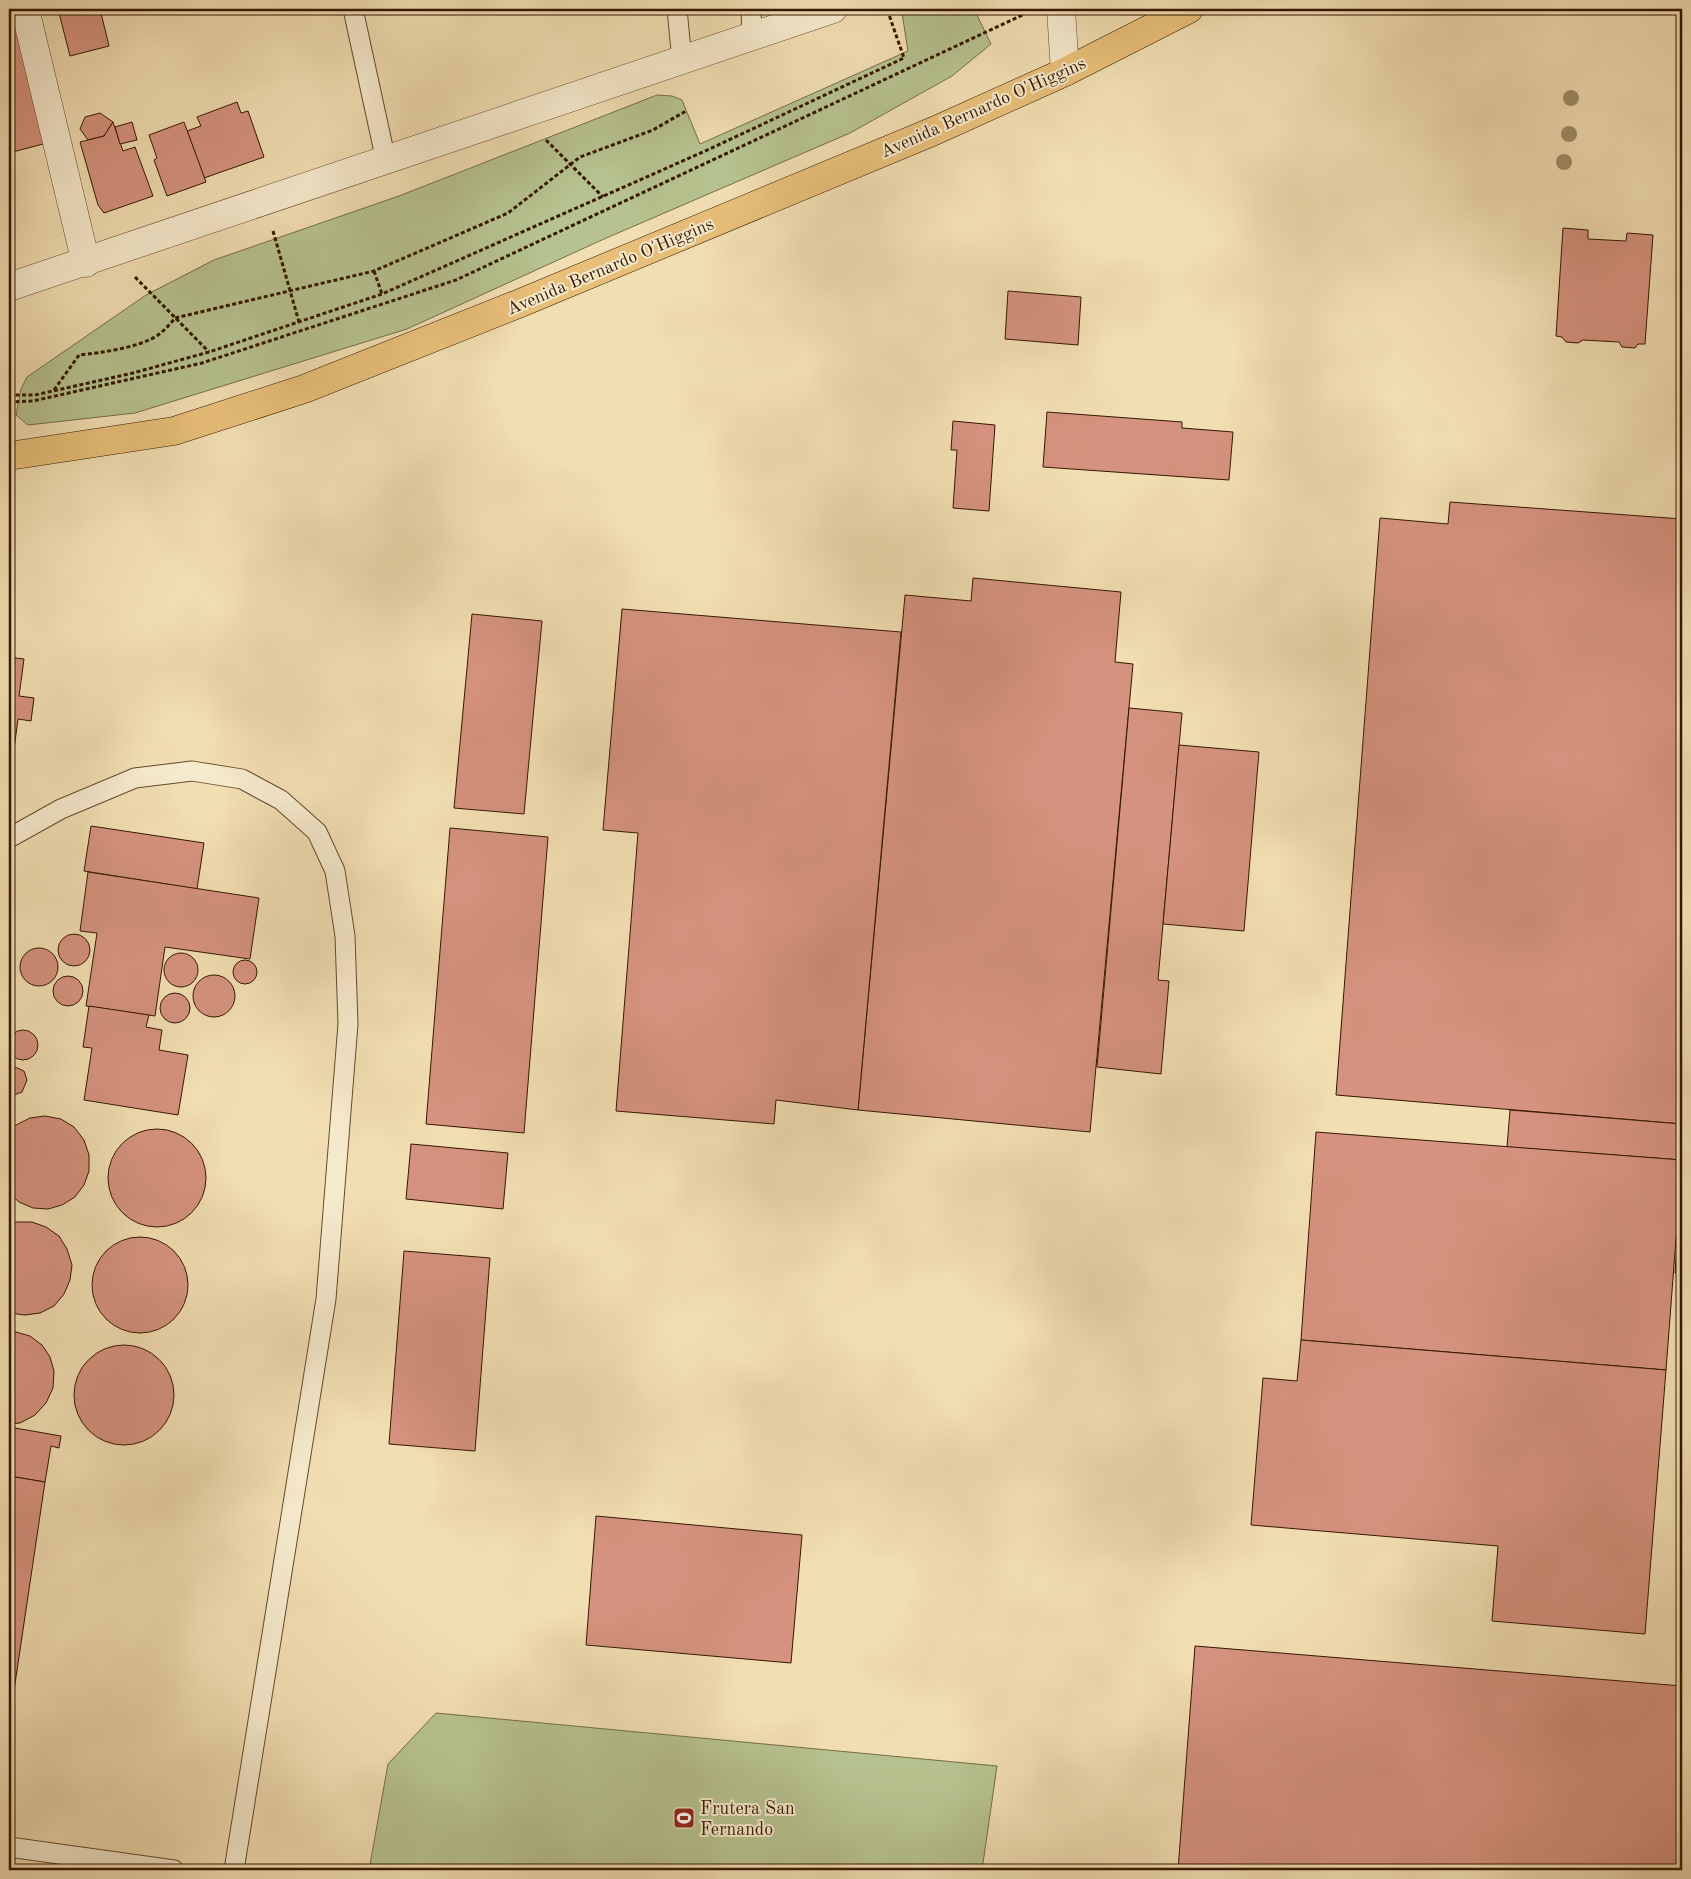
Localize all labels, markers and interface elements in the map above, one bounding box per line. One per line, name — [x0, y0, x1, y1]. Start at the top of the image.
street label: Avenida Bernardo O'Higgins — [878, 54, 1089, 161]
street label: Avenida Bernardo O'Higgins — [504, 215, 717, 319]
place label: Frutera San Fernando — [700, 1800, 795, 1839]
sports icon: Frutera San Fernando — [672, 1806, 696, 1830]

